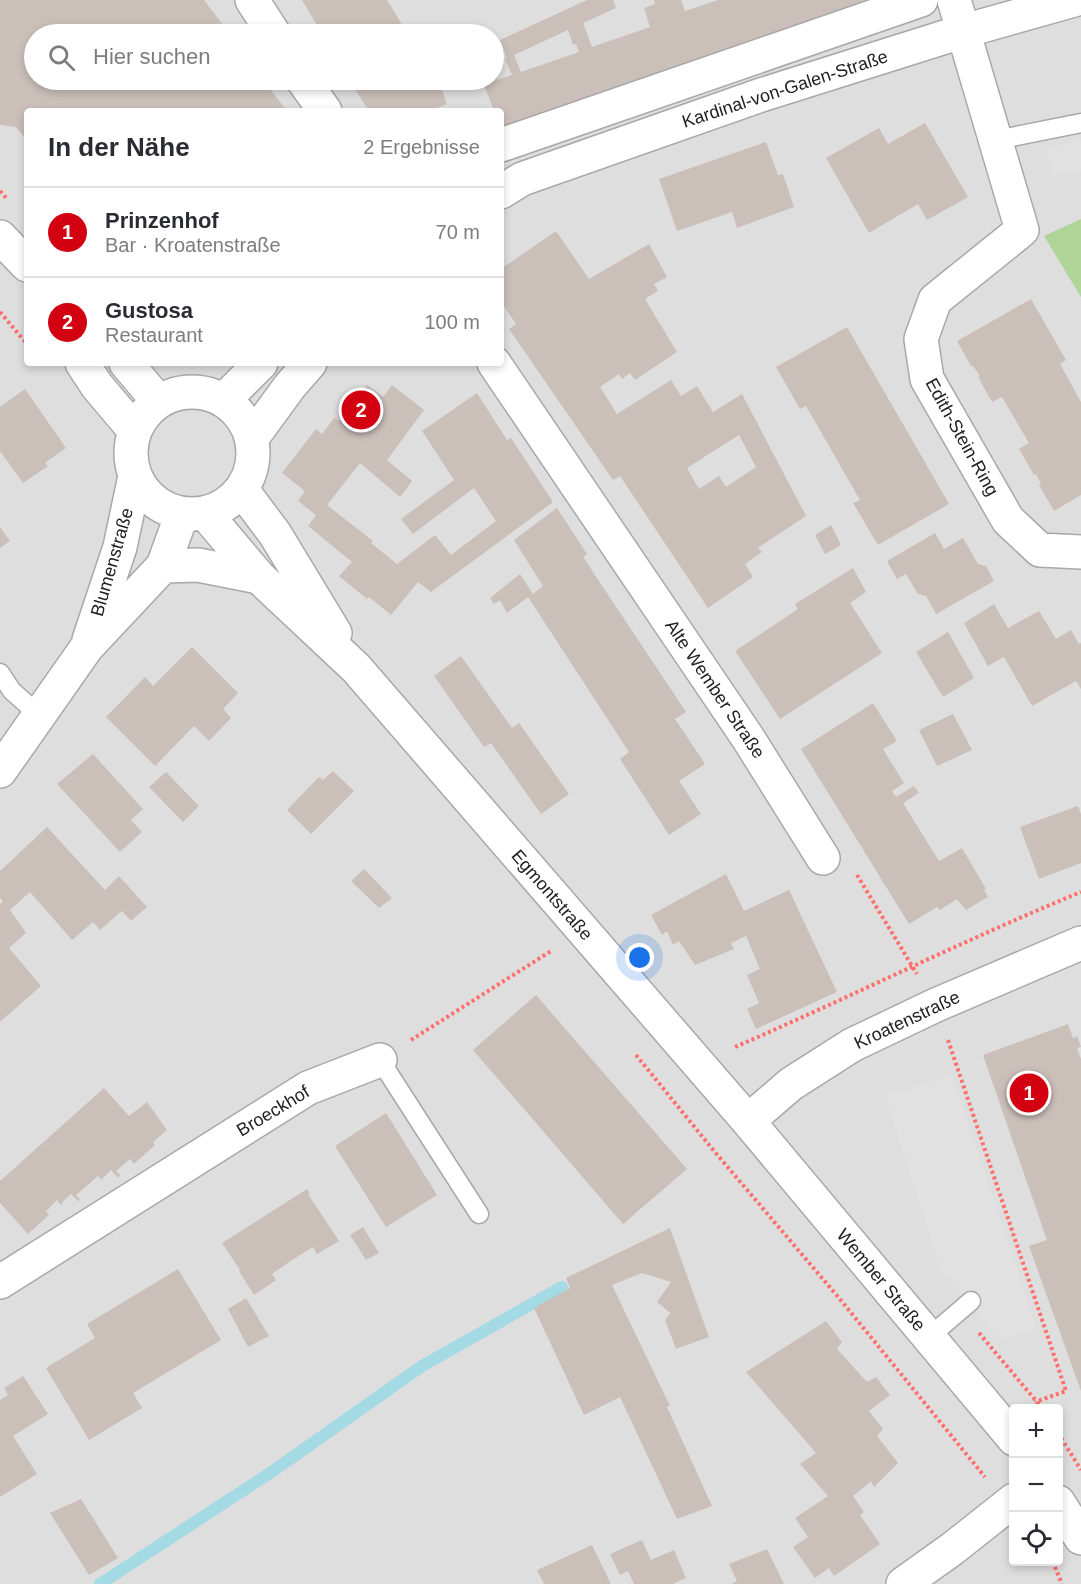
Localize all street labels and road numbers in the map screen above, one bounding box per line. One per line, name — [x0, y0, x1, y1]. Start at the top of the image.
street label: Kardinal-von-Galen-Straße — [680, 46, 890, 132]
street label: Edith-Stein-Ring — [921, 375, 1003, 499]
street label: Blumenstraße — [87, 505, 137, 619]
street label: Alte Wember Straße — [661, 616, 769, 762]
street label: Egmontstraße — [507, 846, 597, 944]
street label: Kroatenstraße — [851, 987, 963, 1053]
street label: Broeckhof — [233, 1081, 314, 1140]
street label: Wember Straße — [833, 1225, 929, 1335]

